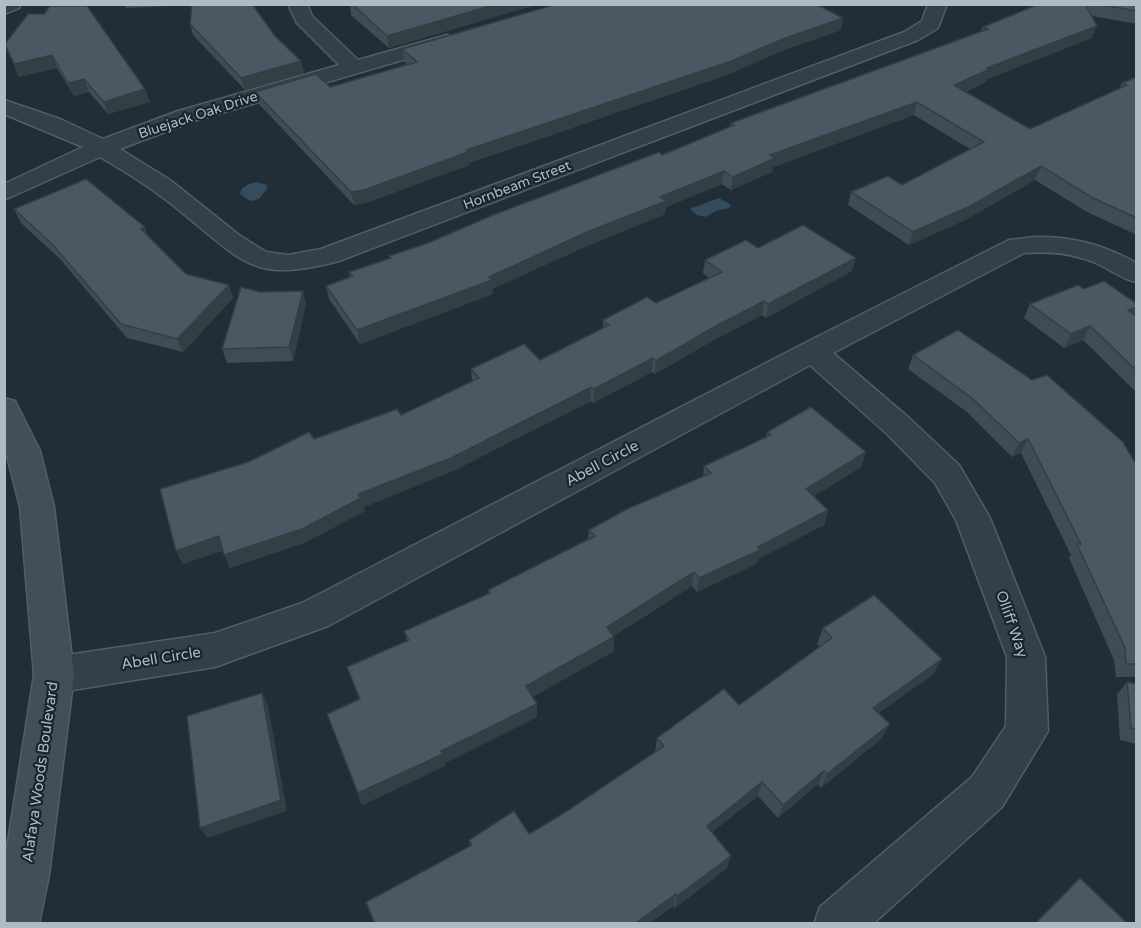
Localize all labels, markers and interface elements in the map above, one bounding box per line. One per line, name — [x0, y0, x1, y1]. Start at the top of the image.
street label: Bluejack Oak Drive — [136, 88, 260, 142]
street label: Hornbeam Street — [461, 156, 574, 213]
street label: Abell Circle — [562, 436, 642, 490]
street label: Olliff Way — [992, 588, 1032, 660]
street label: Abell Circle — [120, 643, 202, 673]
street label: Alafaya Woods Boulevard — [18, 680, 62, 864]

